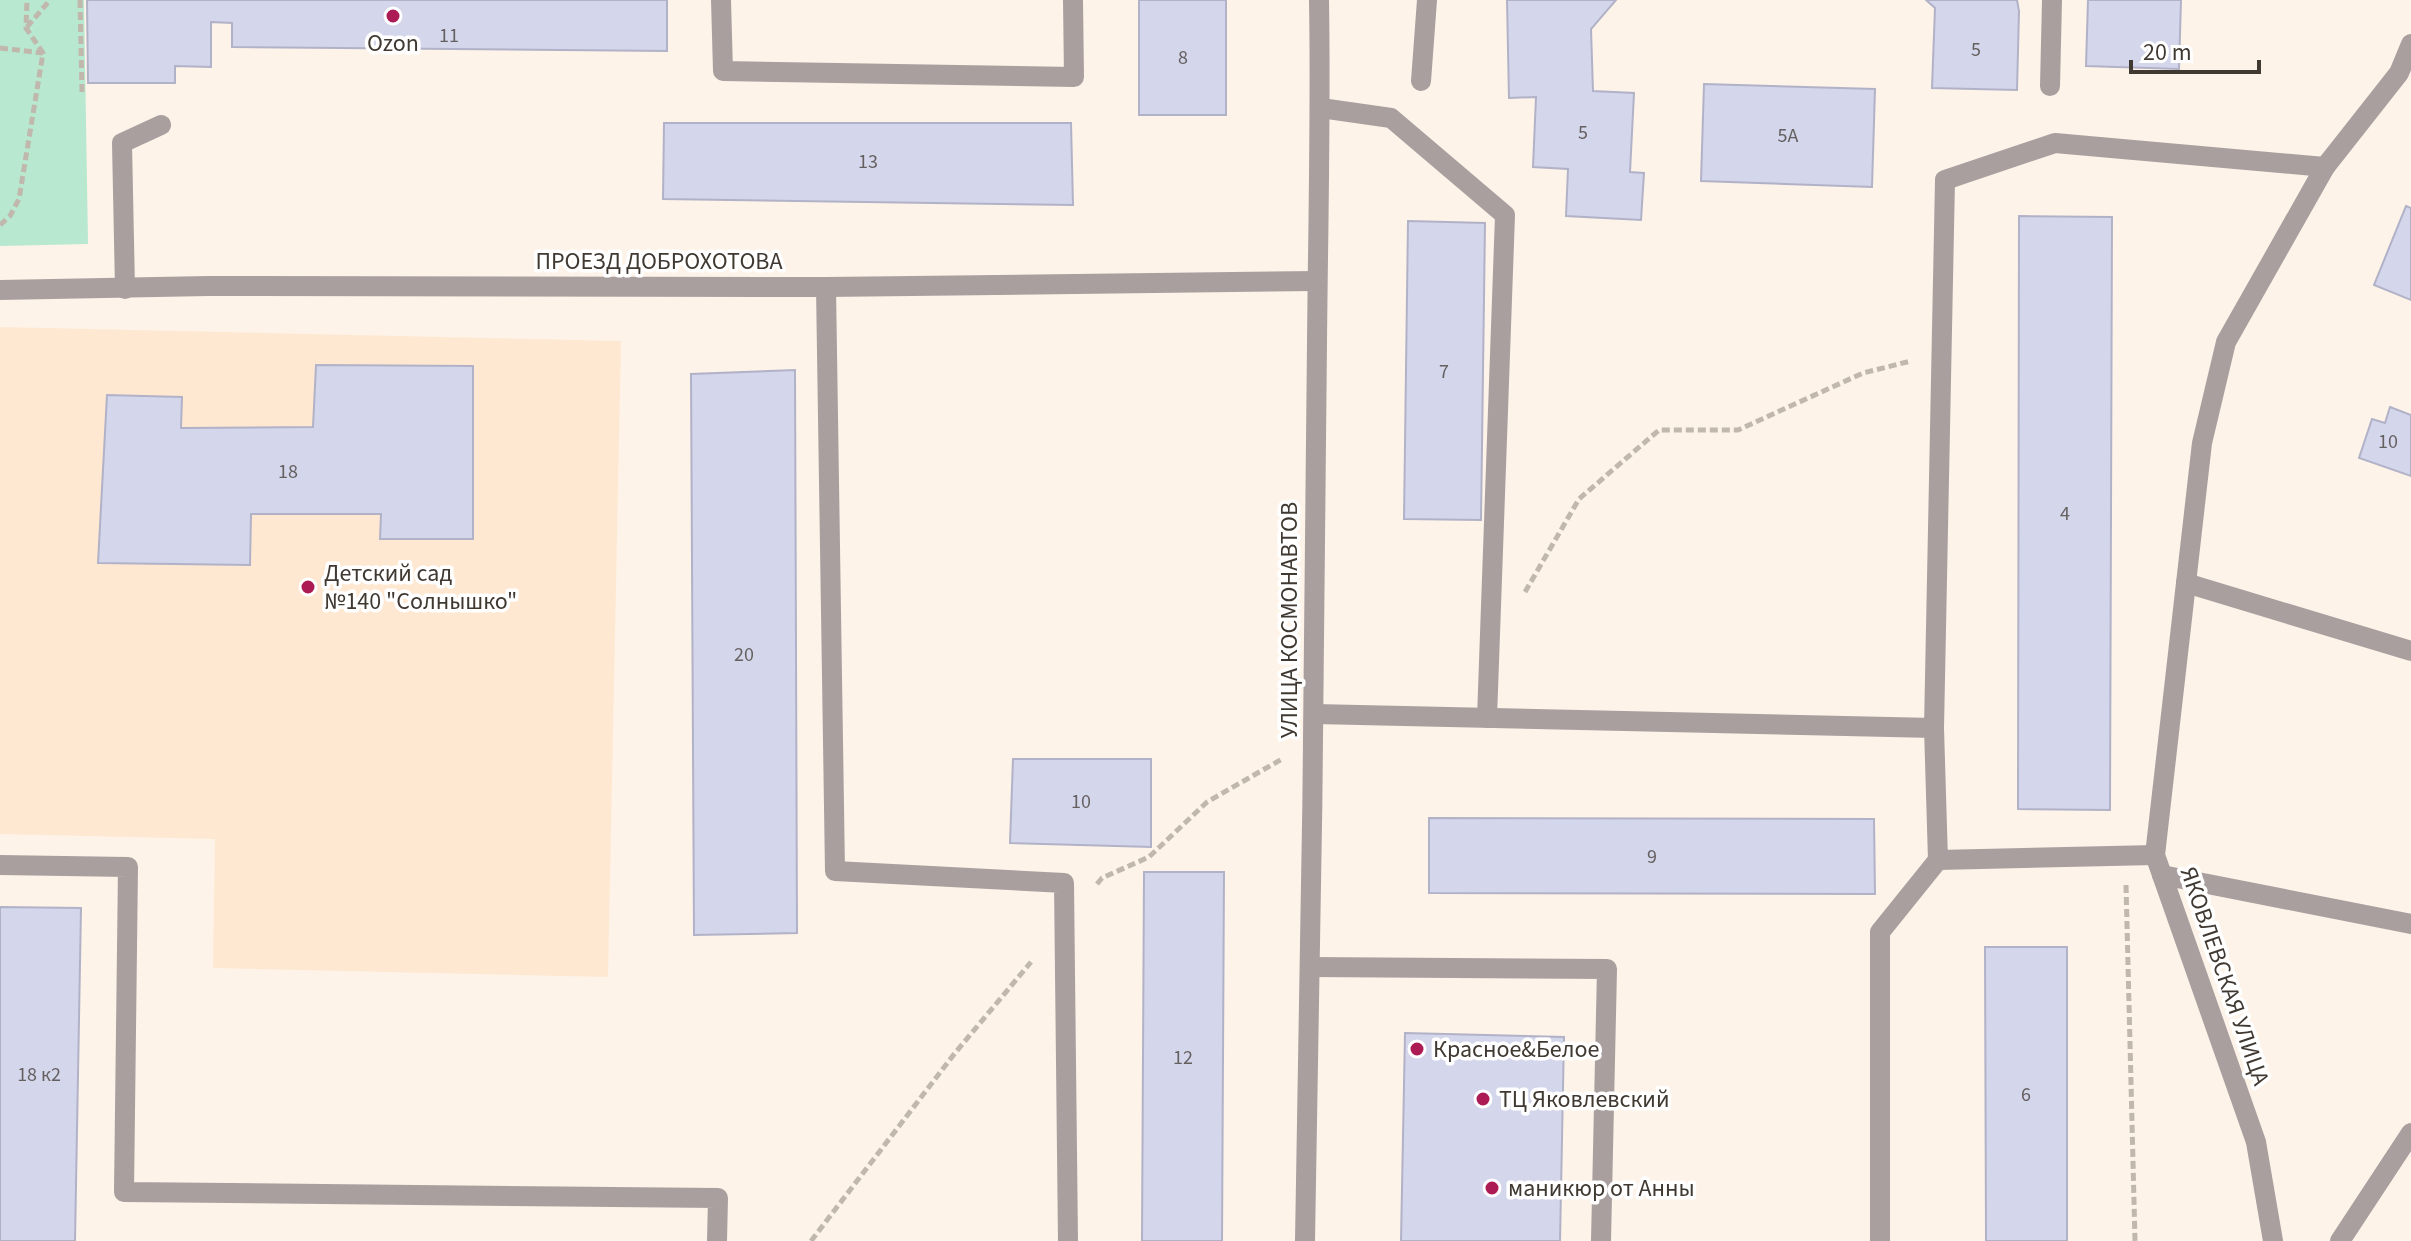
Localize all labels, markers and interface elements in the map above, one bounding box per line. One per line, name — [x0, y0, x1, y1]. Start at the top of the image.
marker: Ozon — [384, 7, 402, 25]
house number: 11 — [439, 22, 459, 50]
scale bar — [2131, 24, 2259, 74]
place label: Ozon — [367, 26, 419, 61]
text: 20 m — [2143, 35, 2192, 70]
house number: 5 — [1971, 36, 1981, 64]
house number: 8 — [1178, 44, 1188, 72]
house number: 5 — [1578, 119, 1588, 147]
house number: 5А — [1778, 122, 1799, 150]
house number: 13 — [858, 148, 878, 176]
street label: ПРОЕЗД ДОБРОХОТОВА — [535, 244, 783, 279]
house number: 7 — [1439, 358, 1449, 386]
house number: 10 — [2378, 428, 2398, 456]
house number: 18 — [278, 458, 298, 486]
house number: 4 — [2060, 500, 2070, 528]
street label: УЛИЦА КОСМОНАВТОВ — [1272, 502, 1307, 738]
place label: Детский сад №140 "Солнышко" — [324, 556, 517, 619]
marker: Детский сад №140 "Солнышко" — [299, 578, 317, 596]
house number: 20 — [734, 641, 754, 669]
house number: 10 — [1071, 788, 1091, 816]
house number: 9 — [1647, 843, 1657, 871]
street label: ЯКОВЛЕВСКАЯ УЛИЦА — [2171, 862, 2278, 1090]
place label: Красное&Белое — [1433, 1032, 1599, 1067]
marker: Красное&Белое — [1408, 1040, 1426, 1058]
house number: 12 — [1173, 1044, 1193, 1072]
house number: 18 к2 — [17, 1061, 61, 1089]
house number: 6 — [2021, 1081, 2031, 1109]
place label: ТЦ Яковлевский — [1499, 1082, 1670, 1117]
marker: ТЦ Яковлевский — [1474, 1090, 1492, 1108]
place label: маникюр от Анны — [1508, 1171, 1695, 1206]
marker: маникюр от Анны — [1483, 1179, 1501, 1197]

